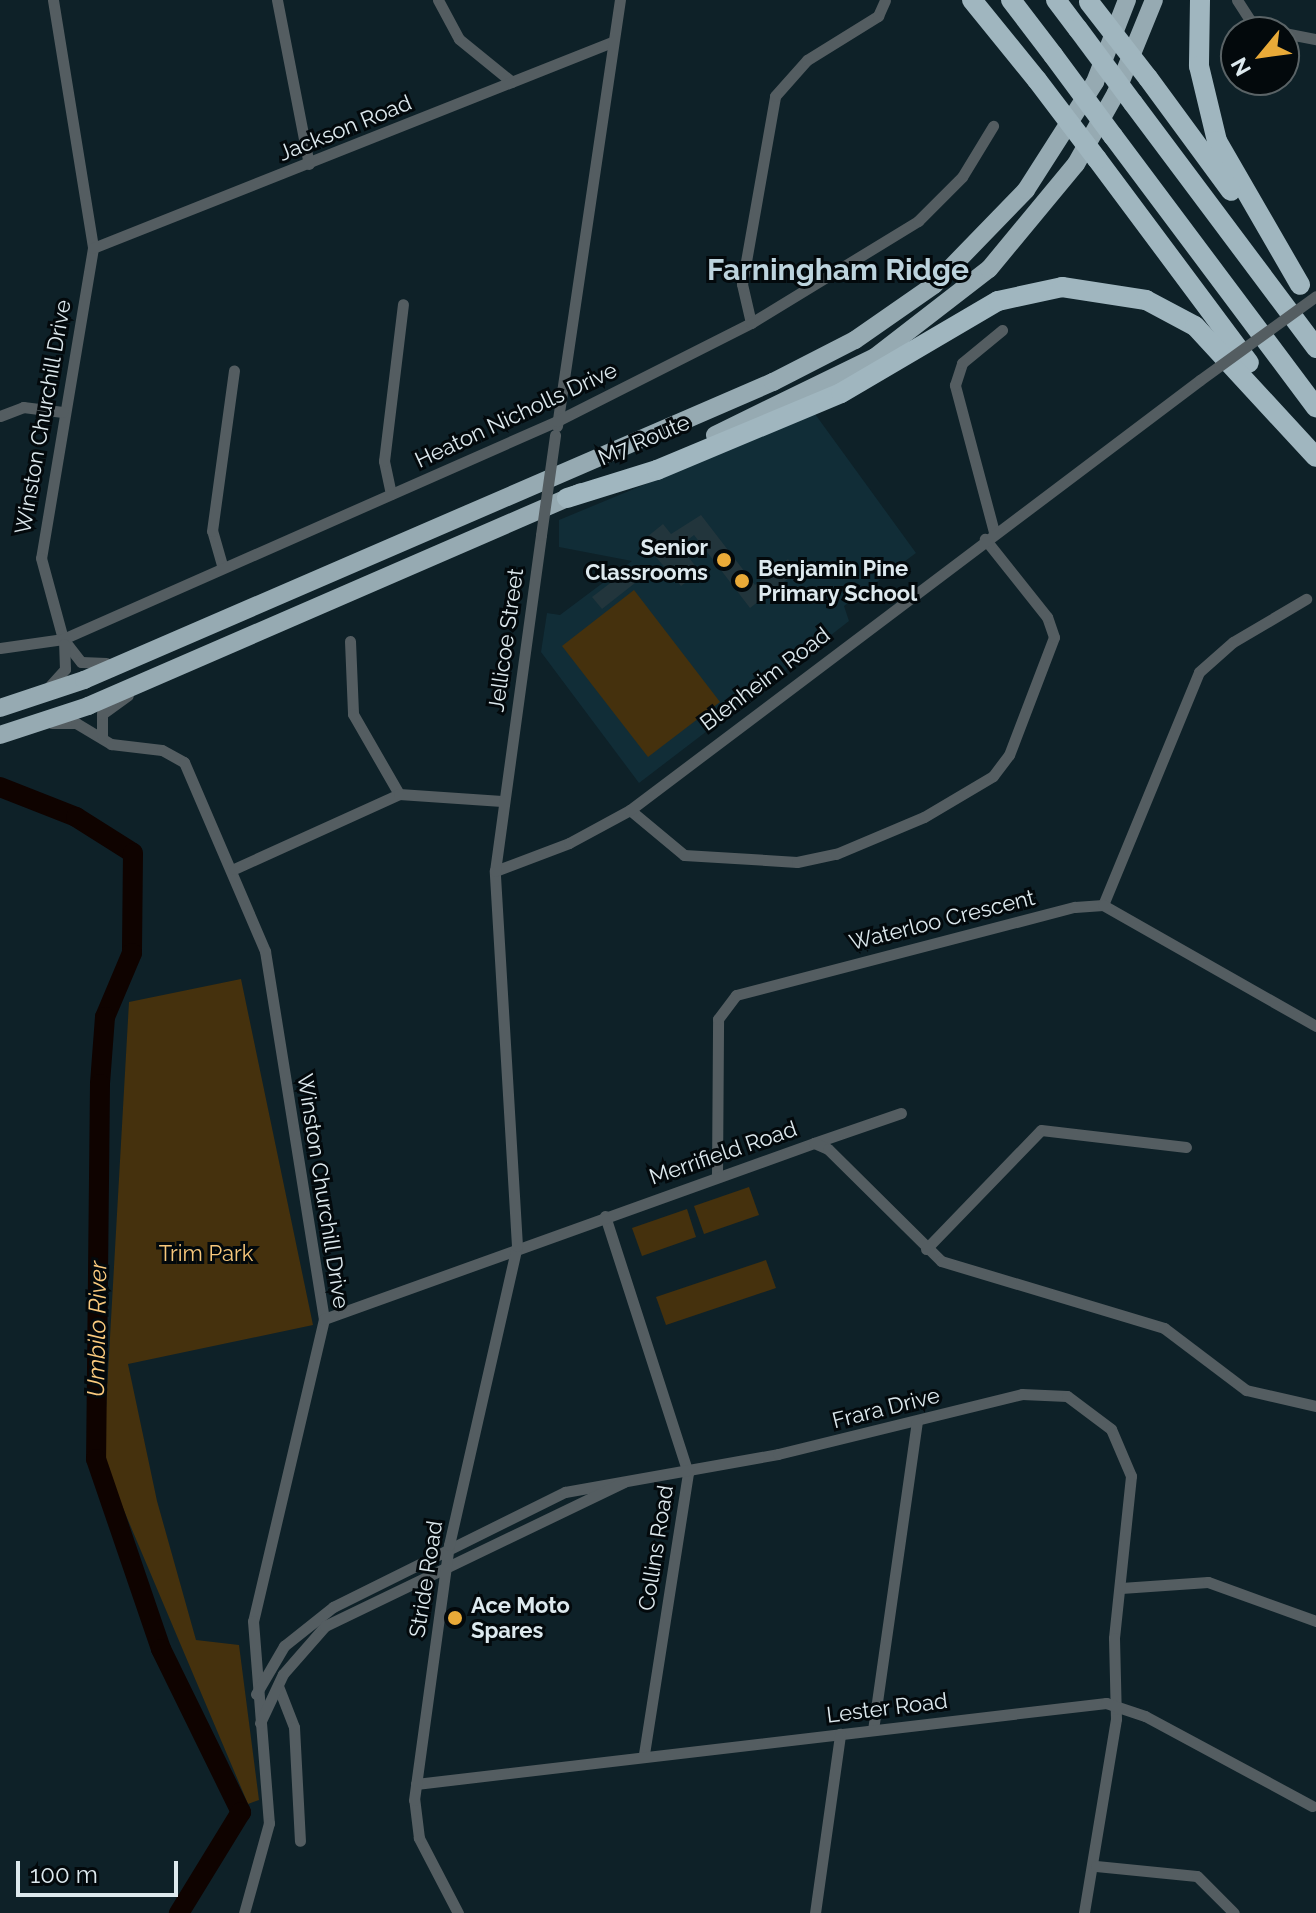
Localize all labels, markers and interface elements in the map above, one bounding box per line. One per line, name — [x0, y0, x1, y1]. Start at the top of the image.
north arrow — [1220, 16, 1300, 96]
text: N — [1225, 53, 1256, 80]
street label: Jackson Road — [275, 89, 415, 167]
district label: Farningham Ridge — [707, 252, 969, 288]
street label: Winston Churchill Drive — [9, 297, 77, 537]
street label: Heaton Nicholls Drive — [411, 357, 621, 473]
street label: M7 Route — [594, 409, 694, 471]
place label: Senior Classrooms — [585, 534, 708, 586]
marker: Senior Classrooms — [715, 551, 733, 569]
place label: Benjamin Pine Primary School — [758, 555, 918, 606]
street label: Jellicoe Street — [483, 567, 529, 713]
marker: Benjamin Pine Primary School — [733, 572, 751, 590]
street label: Blenheim Road — [695, 622, 835, 736]
street label: Waterloo Crescent — [846, 884, 1038, 956]
street label: Winston Churchill Drive — [291, 1071, 355, 1311]
street label: Merrifield Road — [646, 1115, 800, 1191]
park label: Trim Park — [159, 1241, 253, 1267]
water label: Umbilo River — [81, 1261, 113, 1397]
street label: Frara Drive — [830, 1382, 942, 1434]
street label: Collins Road — [633, 1483, 679, 1613]
street label: Stride Road — [404, 1519, 448, 1639]
place label: Ace Moto Spares — [471, 1592, 570, 1644]
marker: Ace Moto Spares — [446, 1609, 464, 1627]
street label: Lester Road — [825, 1687, 949, 1729]
scale bar — [20, 1845, 182, 1895]
text: 100 m — [30, 1860, 98, 1889]

